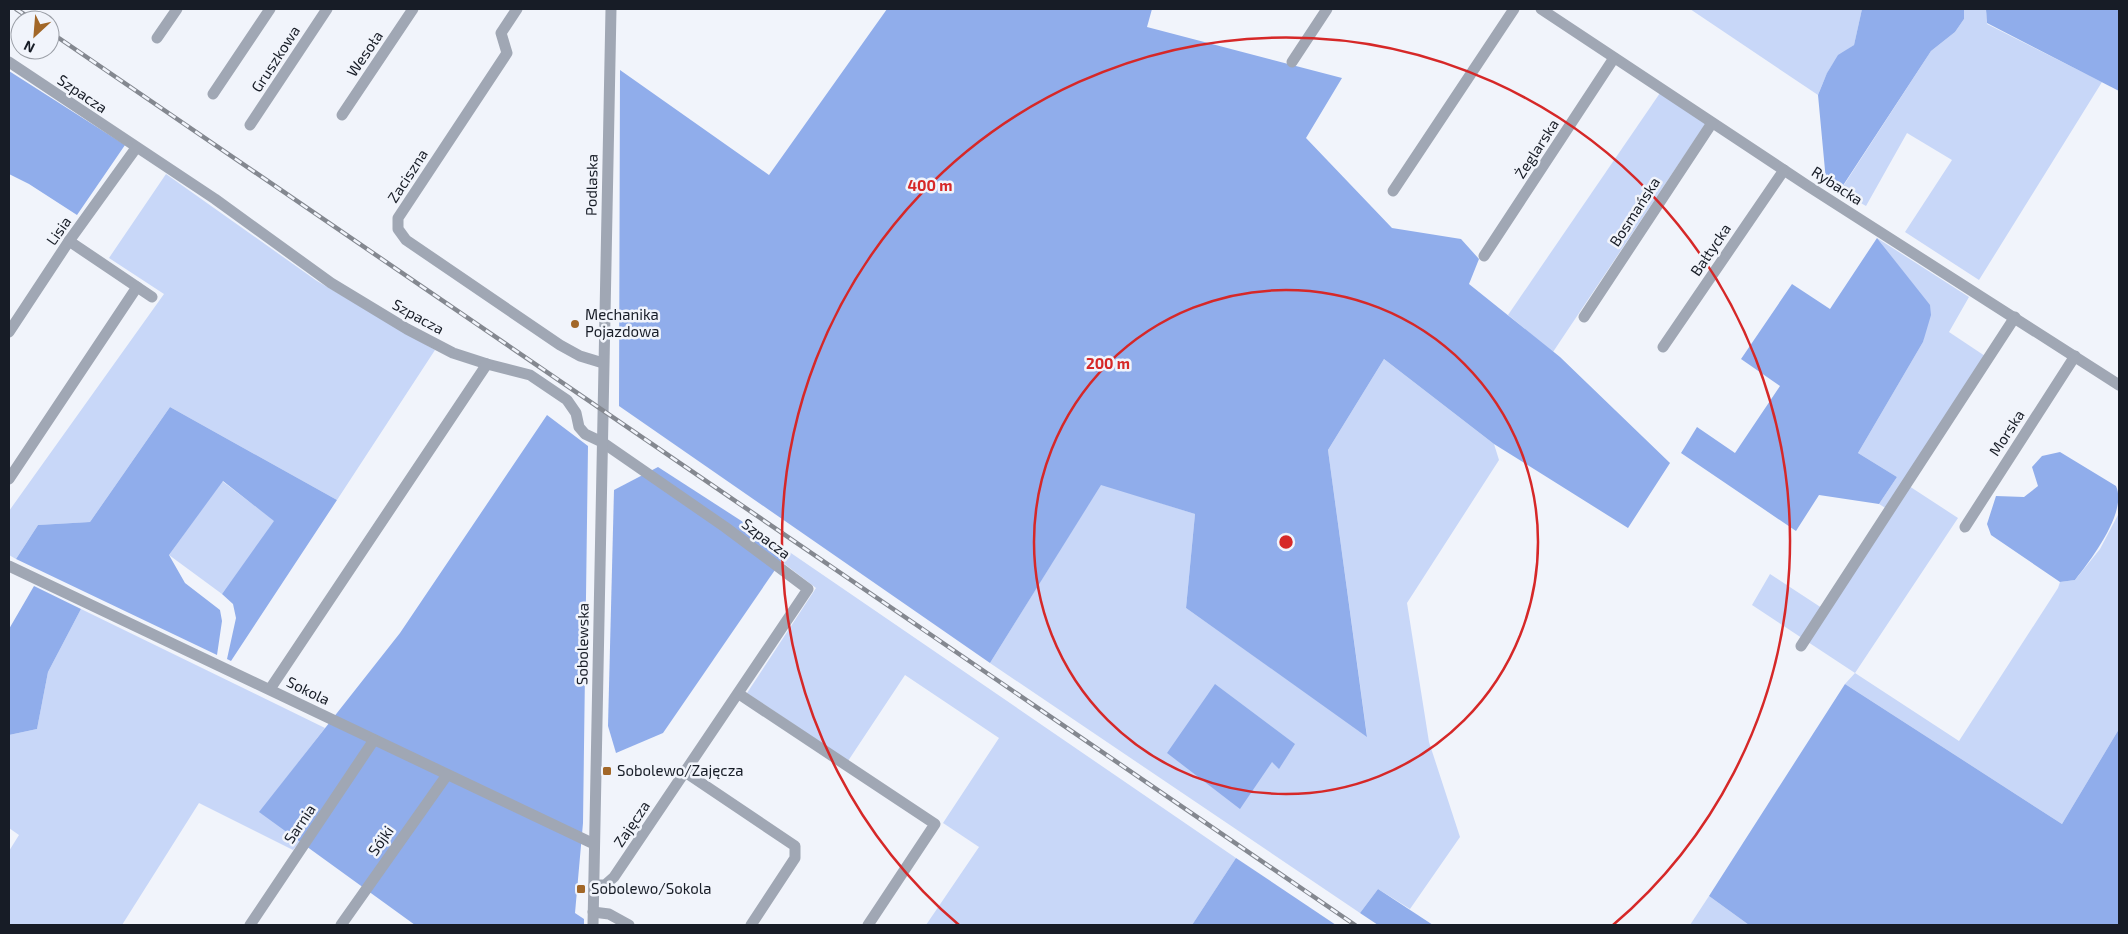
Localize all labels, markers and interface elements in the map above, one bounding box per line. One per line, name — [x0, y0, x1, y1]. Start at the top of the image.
north arrow — [10, 10, 60, 60]
street label: Gruszkowa — [247, 22, 303, 95]
street label: Wesoła — [342, 27, 386, 80]
text: N — [21, 37, 37, 57]
street label: Szpacza — [54, 70, 111, 116]
street label: Żeglarska — [1510, 115, 1562, 182]
street label: Zaciszna — [383, 145, 431, 206]
street label: Podlaska — [581, 154, 601, 216]
street label: Rybacka — [1809, 162, 1866, 208]
street label: Bosmańska — [1605, 173, 1663, 249]
text: 400 m — [908, 176, 952, 194]
street label: Lisia — [42, 213, 74, 248]
street label: Bałtycka — [1686, 220, 1734, 279]
street label: Szpacza — [390, 295, 447, 338]
place label: Mechanika Pojazdowa — [585, 305, 660, 341]
marker: Mechanika Pojazdowa — [569, 318, 581, 330]
text: 200 m — [1086, 354, 1130, 372]
street label: Morska — [1985, 406, 2028, 459]
street label: Szpacza — [739, 514, 794, 562]
centre of rings — [1277, 533, 1295, 551]
street label: Sobolewska — [572, 603, 592, 685]
street label: Sokola — [284, 672, 333, 708]
place label: Sobolewo/Zajęcza — [617, 761, 744, 780]
marker: Sobolewo/Zajęcza — [601, 765, 613, 777]
street label: Zajęcza — [609, 797, 654, 850]
street label: Sarnia — [280, 800, 319, 846]
street label: Sójki — [364, 822, 398, 859]
place label: Sobolewo/Sokola — [591, 879, 711, 897]
marker: Sobolewo/Sokola — [575, 883, 587, 895]

